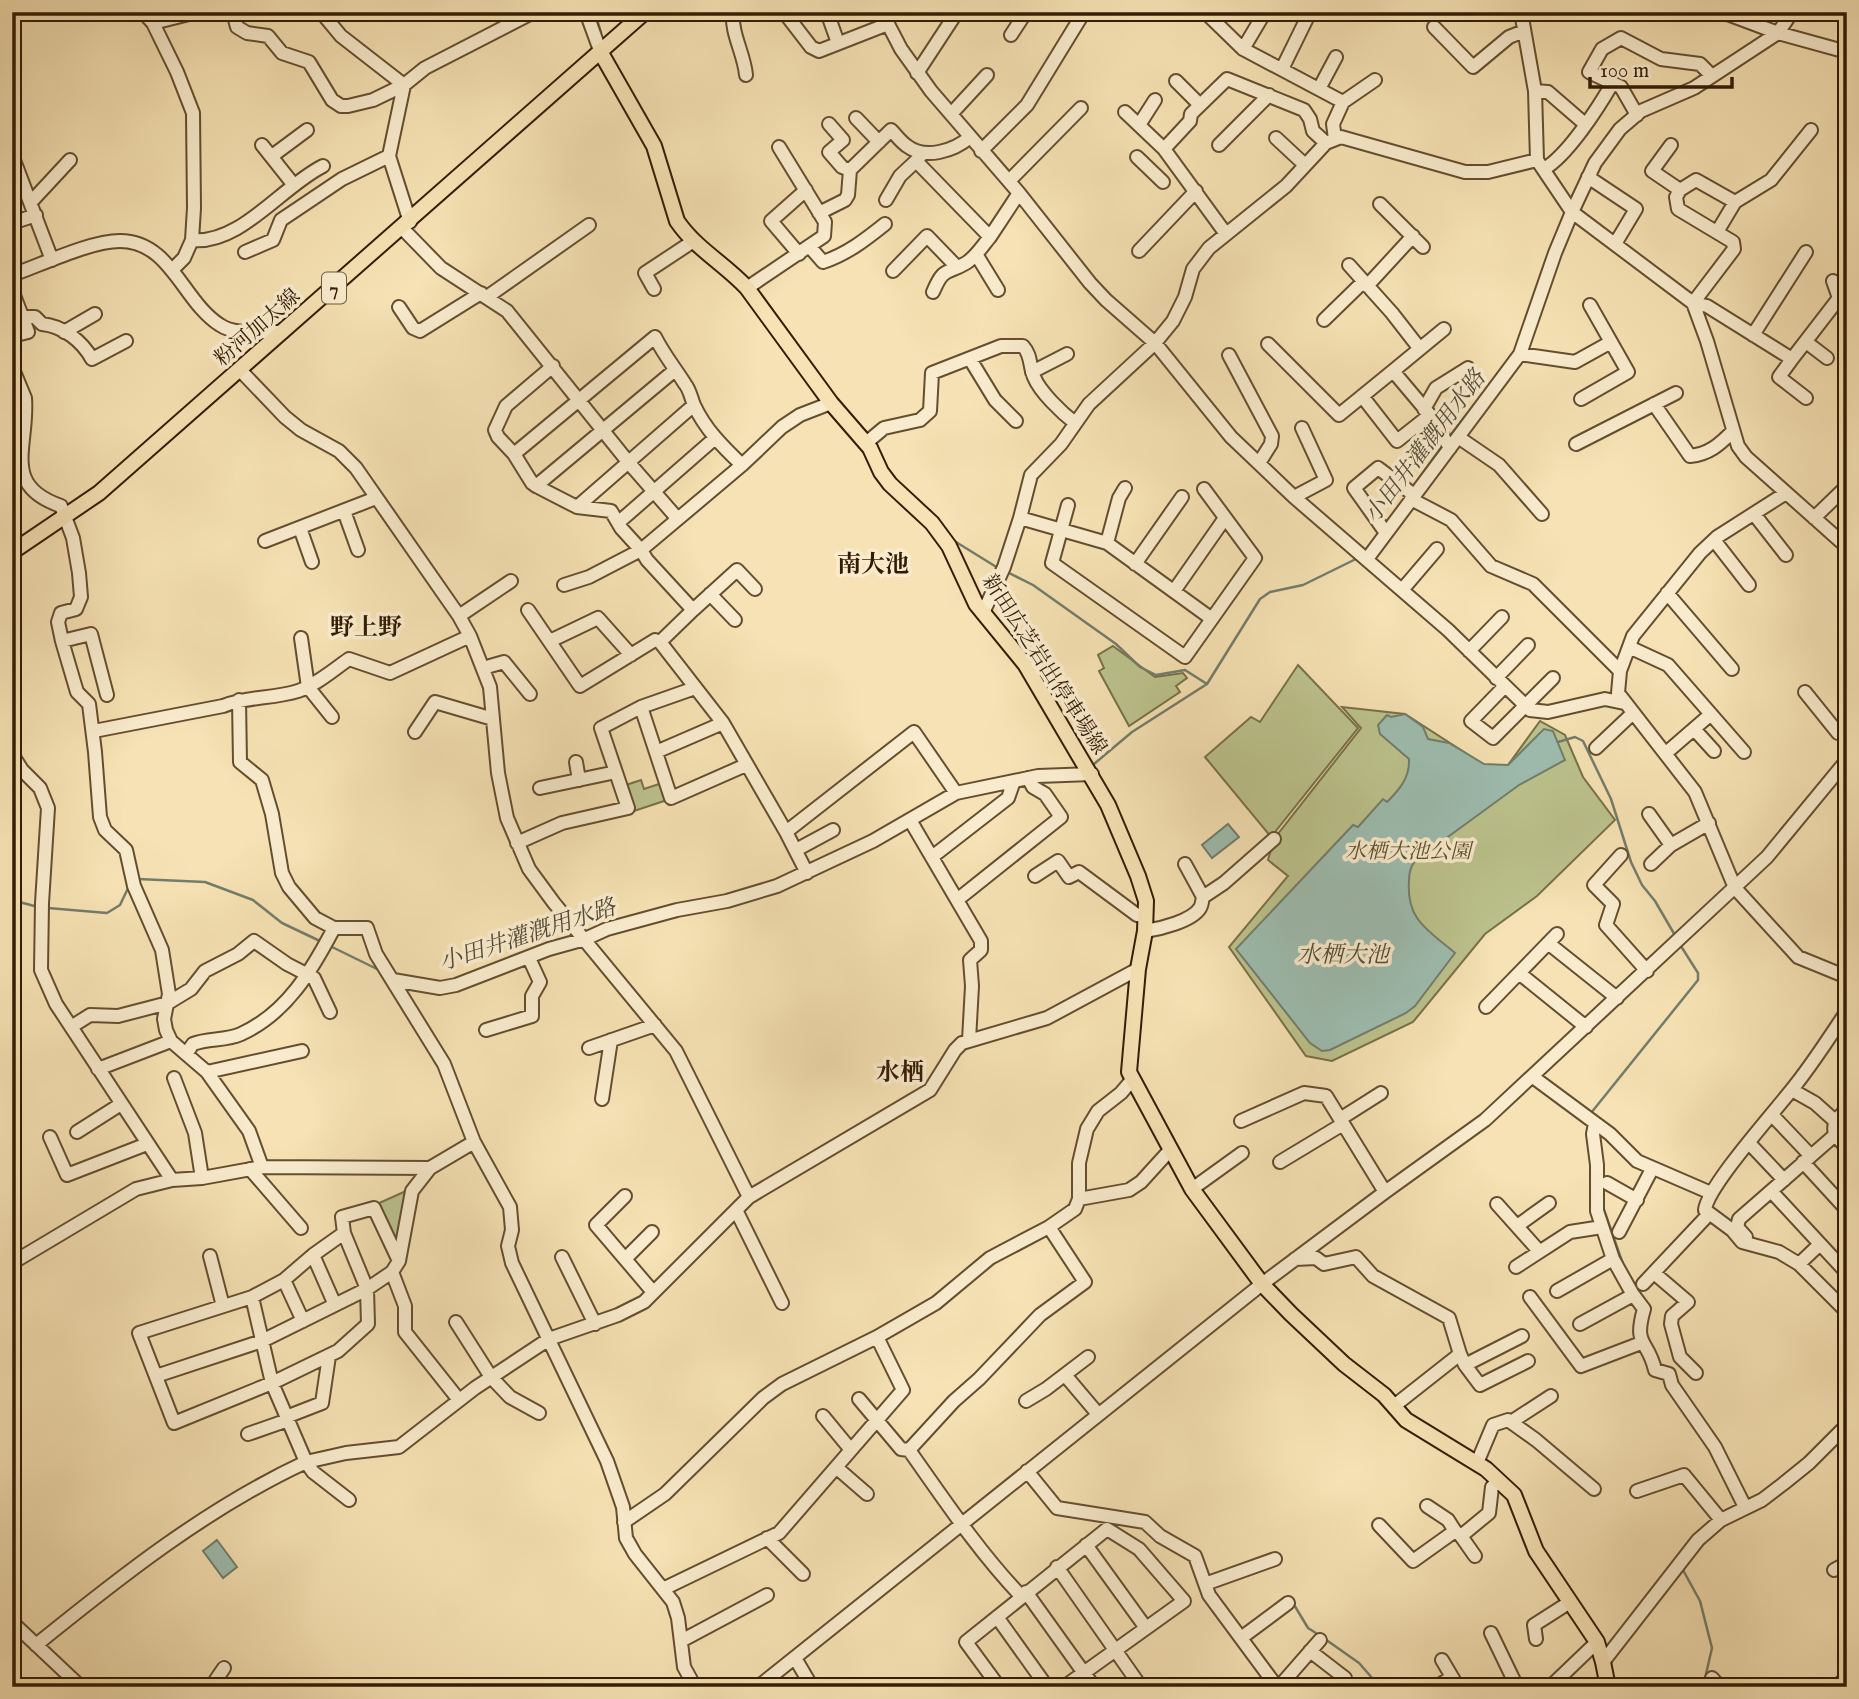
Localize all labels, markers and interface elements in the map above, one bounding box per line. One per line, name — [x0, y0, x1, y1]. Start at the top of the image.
scale bar — [1590, 46, 1731, 90]
text: 100 m — [1600, 58, 1649, 85]
road number: 7 — [322, 272, 346, 304]
street label: 粉河加太線 — [210, 284, 306, 373]
water label: 小田井灌漑用水路 — [1358, 363, 1493, 529]
district label: 南大池 — [837, 550, 909, 581]
street label: 新田広芝岩出停車場線 — [975, 569, 1112, 760]
district label: 野上野 — [330, 613, 402, 644]
park label: 水栖大池公園 — [1345, 839, 1474, 866]
water label: 小田井灌漑用水路 — [435, 893, 621, 978]
water label: 水栖大池 — [1297, 941, 1392, 970]
district label: 水栖 — [876, 1058, 924, 1089]

